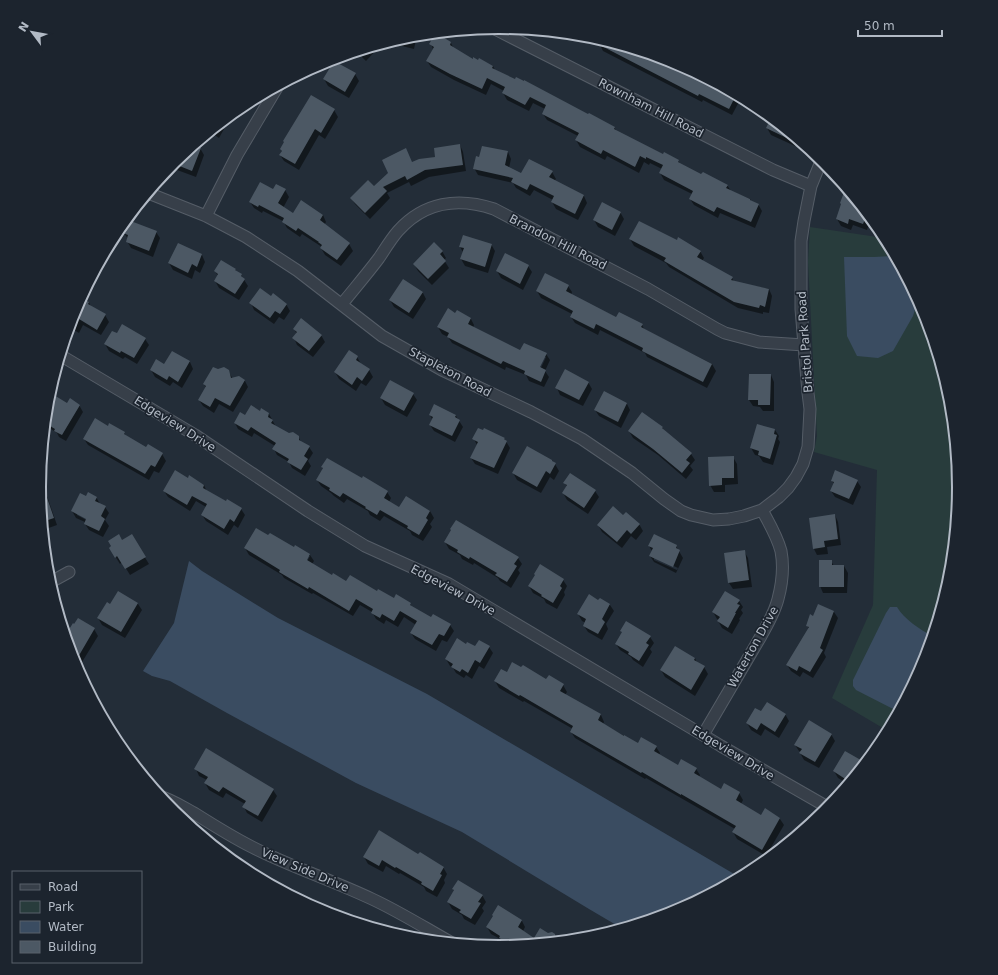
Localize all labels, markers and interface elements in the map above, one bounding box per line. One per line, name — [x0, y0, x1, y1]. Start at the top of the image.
north arrow — [12, 12, 52, 52]
scale bar — [858, 12, 942, 38]
text: 50 m — [864, 19, 895, 33]
text: N — [16, 20, 32, 34]
street label: Rownham Hill Road — [596, 75, 706, 141]
street label: Brandon Hill Road — [507, 211, 609, 273]
street label: Bristol Park Road — [794, 291, 816, 393]
street label: Stapleton Road — [406, 344, 494, 400]
street label: Edgeview Drive — [132, 393, 218, 455]
street label: Edgeview Drive — [408, 562, 498, 618]
street label: Waterton Drive — [725, 604, 781, 690]
street label: Edgeview Drive — [689, 723, 777, 783]
street label: View Side Drive — [259, 845, 351, 895]
legend — [12, 871, 142, 963]
text: Road — [48, 880, 78, 894]
text: Park — [48, 900, 74, 914]
text: Water — [48, 920, 84, 934]
text: Building — [48, 940, 97, 954]

